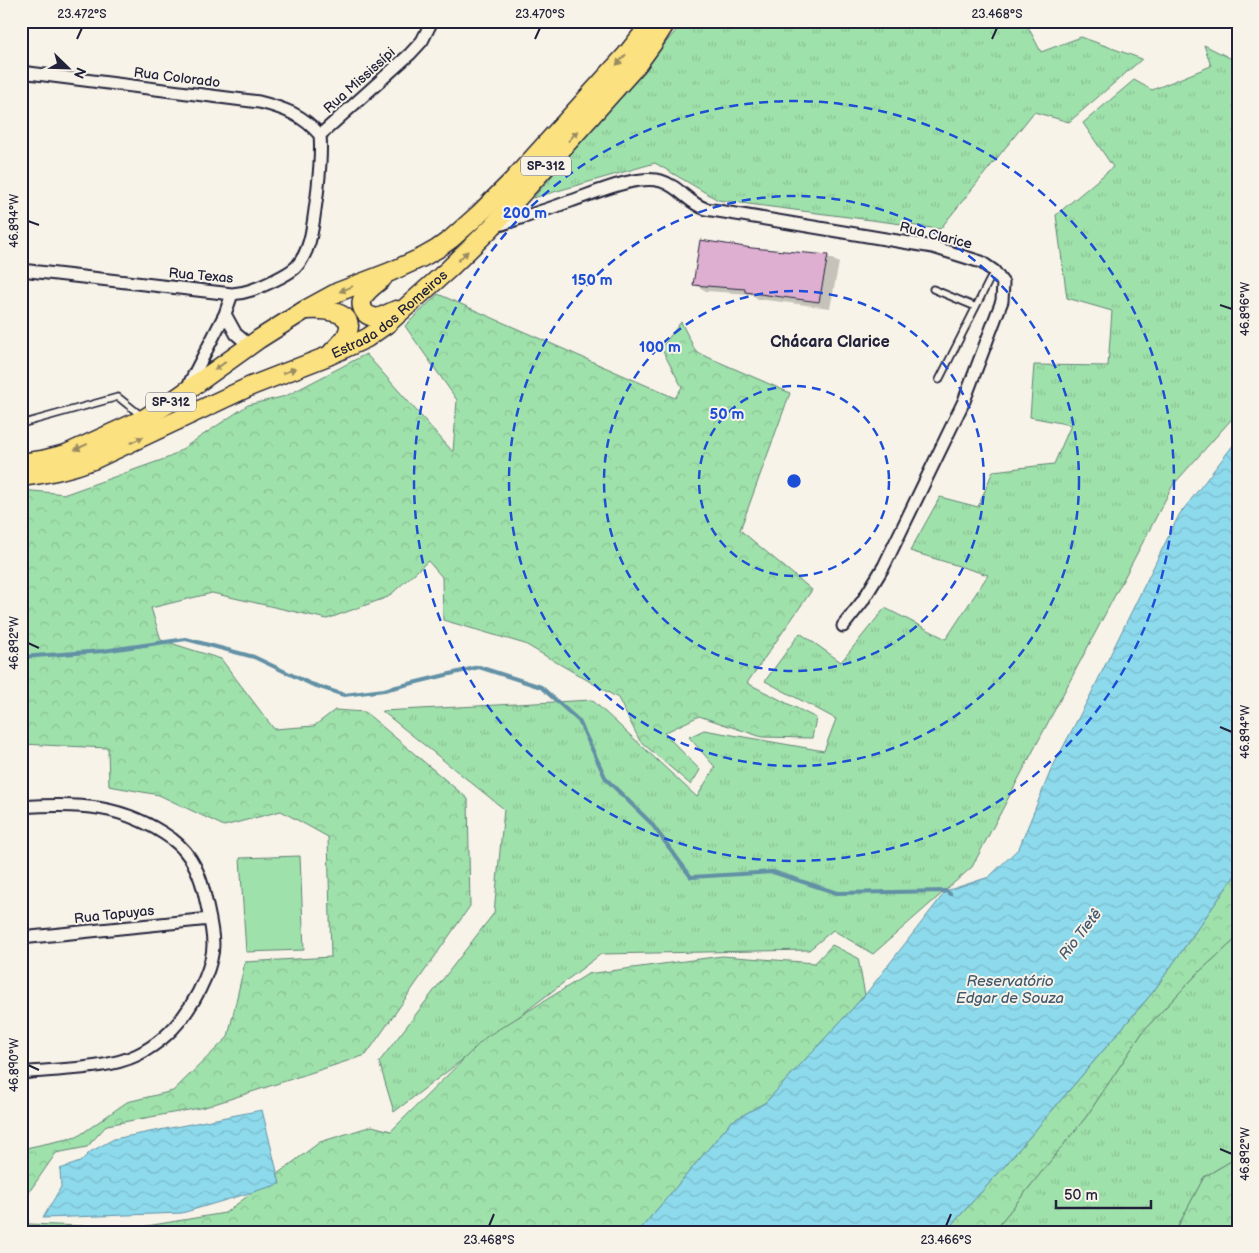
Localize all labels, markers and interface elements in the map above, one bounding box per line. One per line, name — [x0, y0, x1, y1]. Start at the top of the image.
text: 23.472°S — [57, 7, 107, 22]
text: 23.470°S — [515, 7, 565, 22]
text: 23.468°S — [971, 7, 1023, 22]
north arrow — [42, 42, 92, 92]
street label: Rua Mississípi — [320, 44, 399, 117]
one-way arrow — [615, 54, 627, 66]
street label: Rua Colorado — [133, 64, 221, 91]
text: N — [70, 65, 89, 81]
one-way arrow — [567, 130, 579, 142]
road number: SP-312 — [521, 157, 571, 176]
text: 46.894°W — [7, 194, 22, 248]
text: 200 m — [503, 204, 547, 223]
street label: Rua Clarice — [898, 218, 974, 253]
one-way arrow — [457, 250, 469, 262]
street label: Rua Texas — [168, 264, 234, 287]
street label: Estrada dos Romeiros — [329, 266, 451, 362]
text: 150 m — [571, 271, 613, 290]
text: 46.896°W — [1238, 282, 1253, 336]
one-way arrow — [339, 285, 353, 293]
district label: Chácara Clarice — [770, 333, 890, 352]
text: 100 m — [639, 338, 681, 357]
one-way arrow — [214, 361, 227, 371]
one-way arrow — [282, 367, 297, 374]
road number: SP-312 — [146, 392, 196, 412]
text: 50 m — [710, 405, 745, 424]
one-way arrow — [130, 436, 145, 444]
one-way arrow — [74, 444, 88, 452]
centre of rings — [785, 472, 803, 490]
text: 46.892°W — [7, 616, 22, 670]
text: 46.894°W — [1238, 705, 1253, 759]
street label: Rua Tapuyas — [73, 902, 155, 927]
water label: Rio Tietê — [1055, 905, 1106, 964]
water label: Reservatório Edgar de Souza — [956, 972, 1064, 1008]
text: 46.890°W — [7, 1038, 22, 1092]
text: 46.892°W — [1238, 1127, 1253, 1181]
scale bar — [1056, 1178, 1152, 1210]
text: 50 m — [1064, 1186, 1098, 1205]
text: 23.468°S — [463, 1233, 515, 1248]
text: 23.466°S — [920, 1233, 972, 1248]

